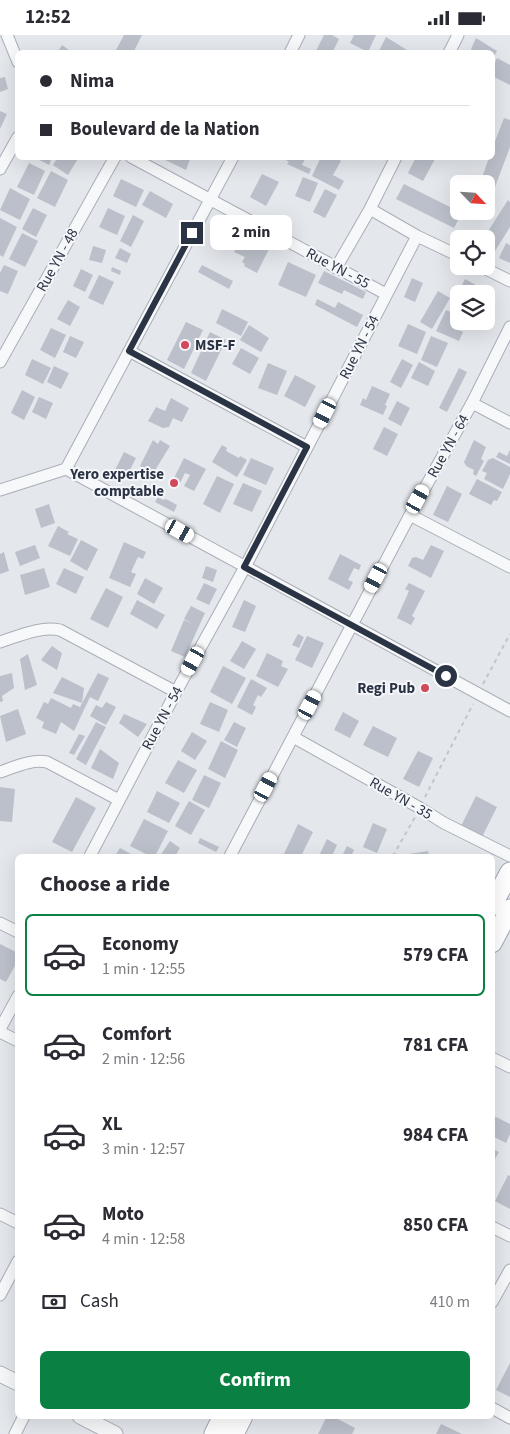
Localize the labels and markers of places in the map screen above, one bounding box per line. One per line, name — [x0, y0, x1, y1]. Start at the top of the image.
place label: MSF-F — [195, 335, 236, 356]
marker: MSF-F — [179, 339, 191, 351]
place label: Yero expertise comptable — [69, 464, 164, 502]
marker: Yero expertise comptable — [168, 477, 180, 489]
place label: Regi Pub — [357, 678, 415, 699]
marker: Regi Pub — [419, 682, 431, 694]

